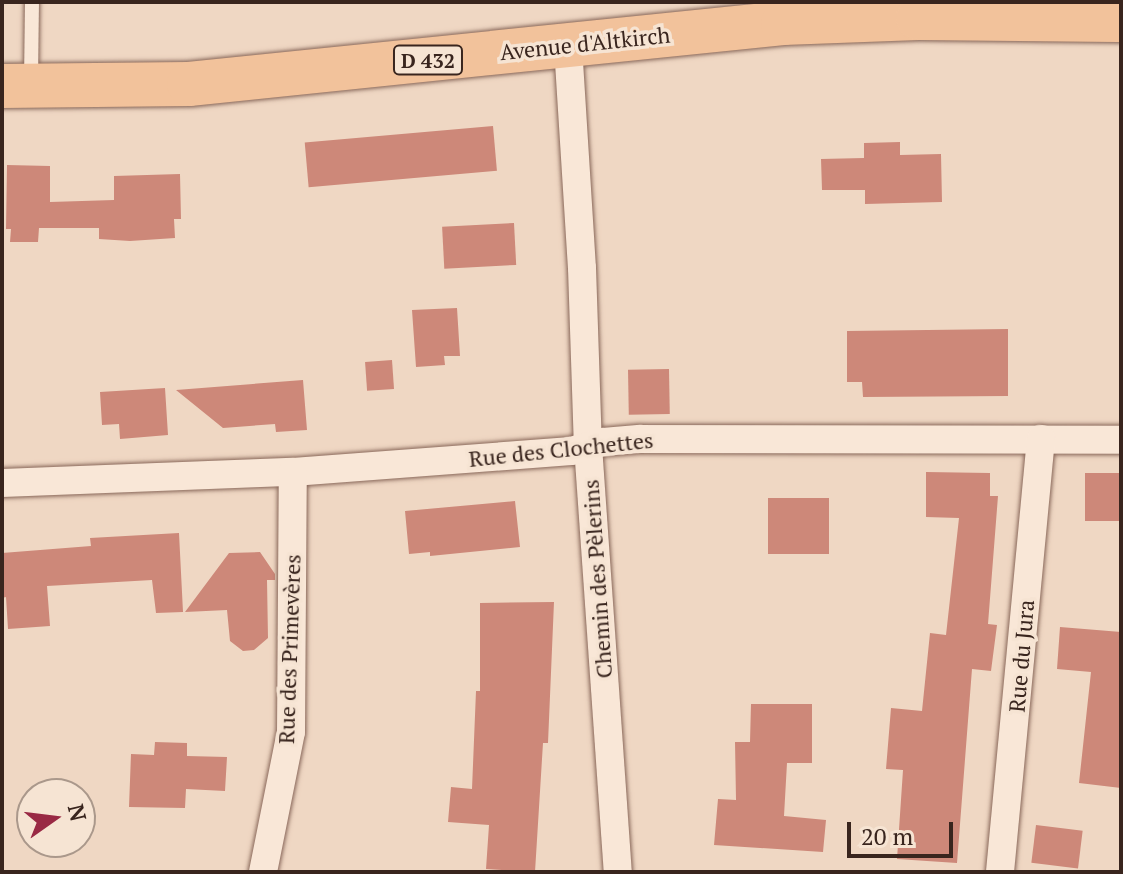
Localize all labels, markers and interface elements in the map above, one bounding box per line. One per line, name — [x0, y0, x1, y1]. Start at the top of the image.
street label: Avenue d'Altkirch — [499, 21, 671, 65]
road number: D 432 — [392, 44, 464, 76]
street label: Rue des Clochettes — [467, 426, 655, 472]
street label: Chemin des Pèlerins — [577, 479, 617, 679]
street label: Rue des Primevères — [272, 554, 306, 744]
street label: Rue du Jura — [1003, 599, 1039, 713]
north arrow — [16, 778, 96, 858]
text: N — [62, 801, 94, 824]
scale bar — [851, 806, 957, 856]
text: 20 m — [861, 820, 913, 852]

